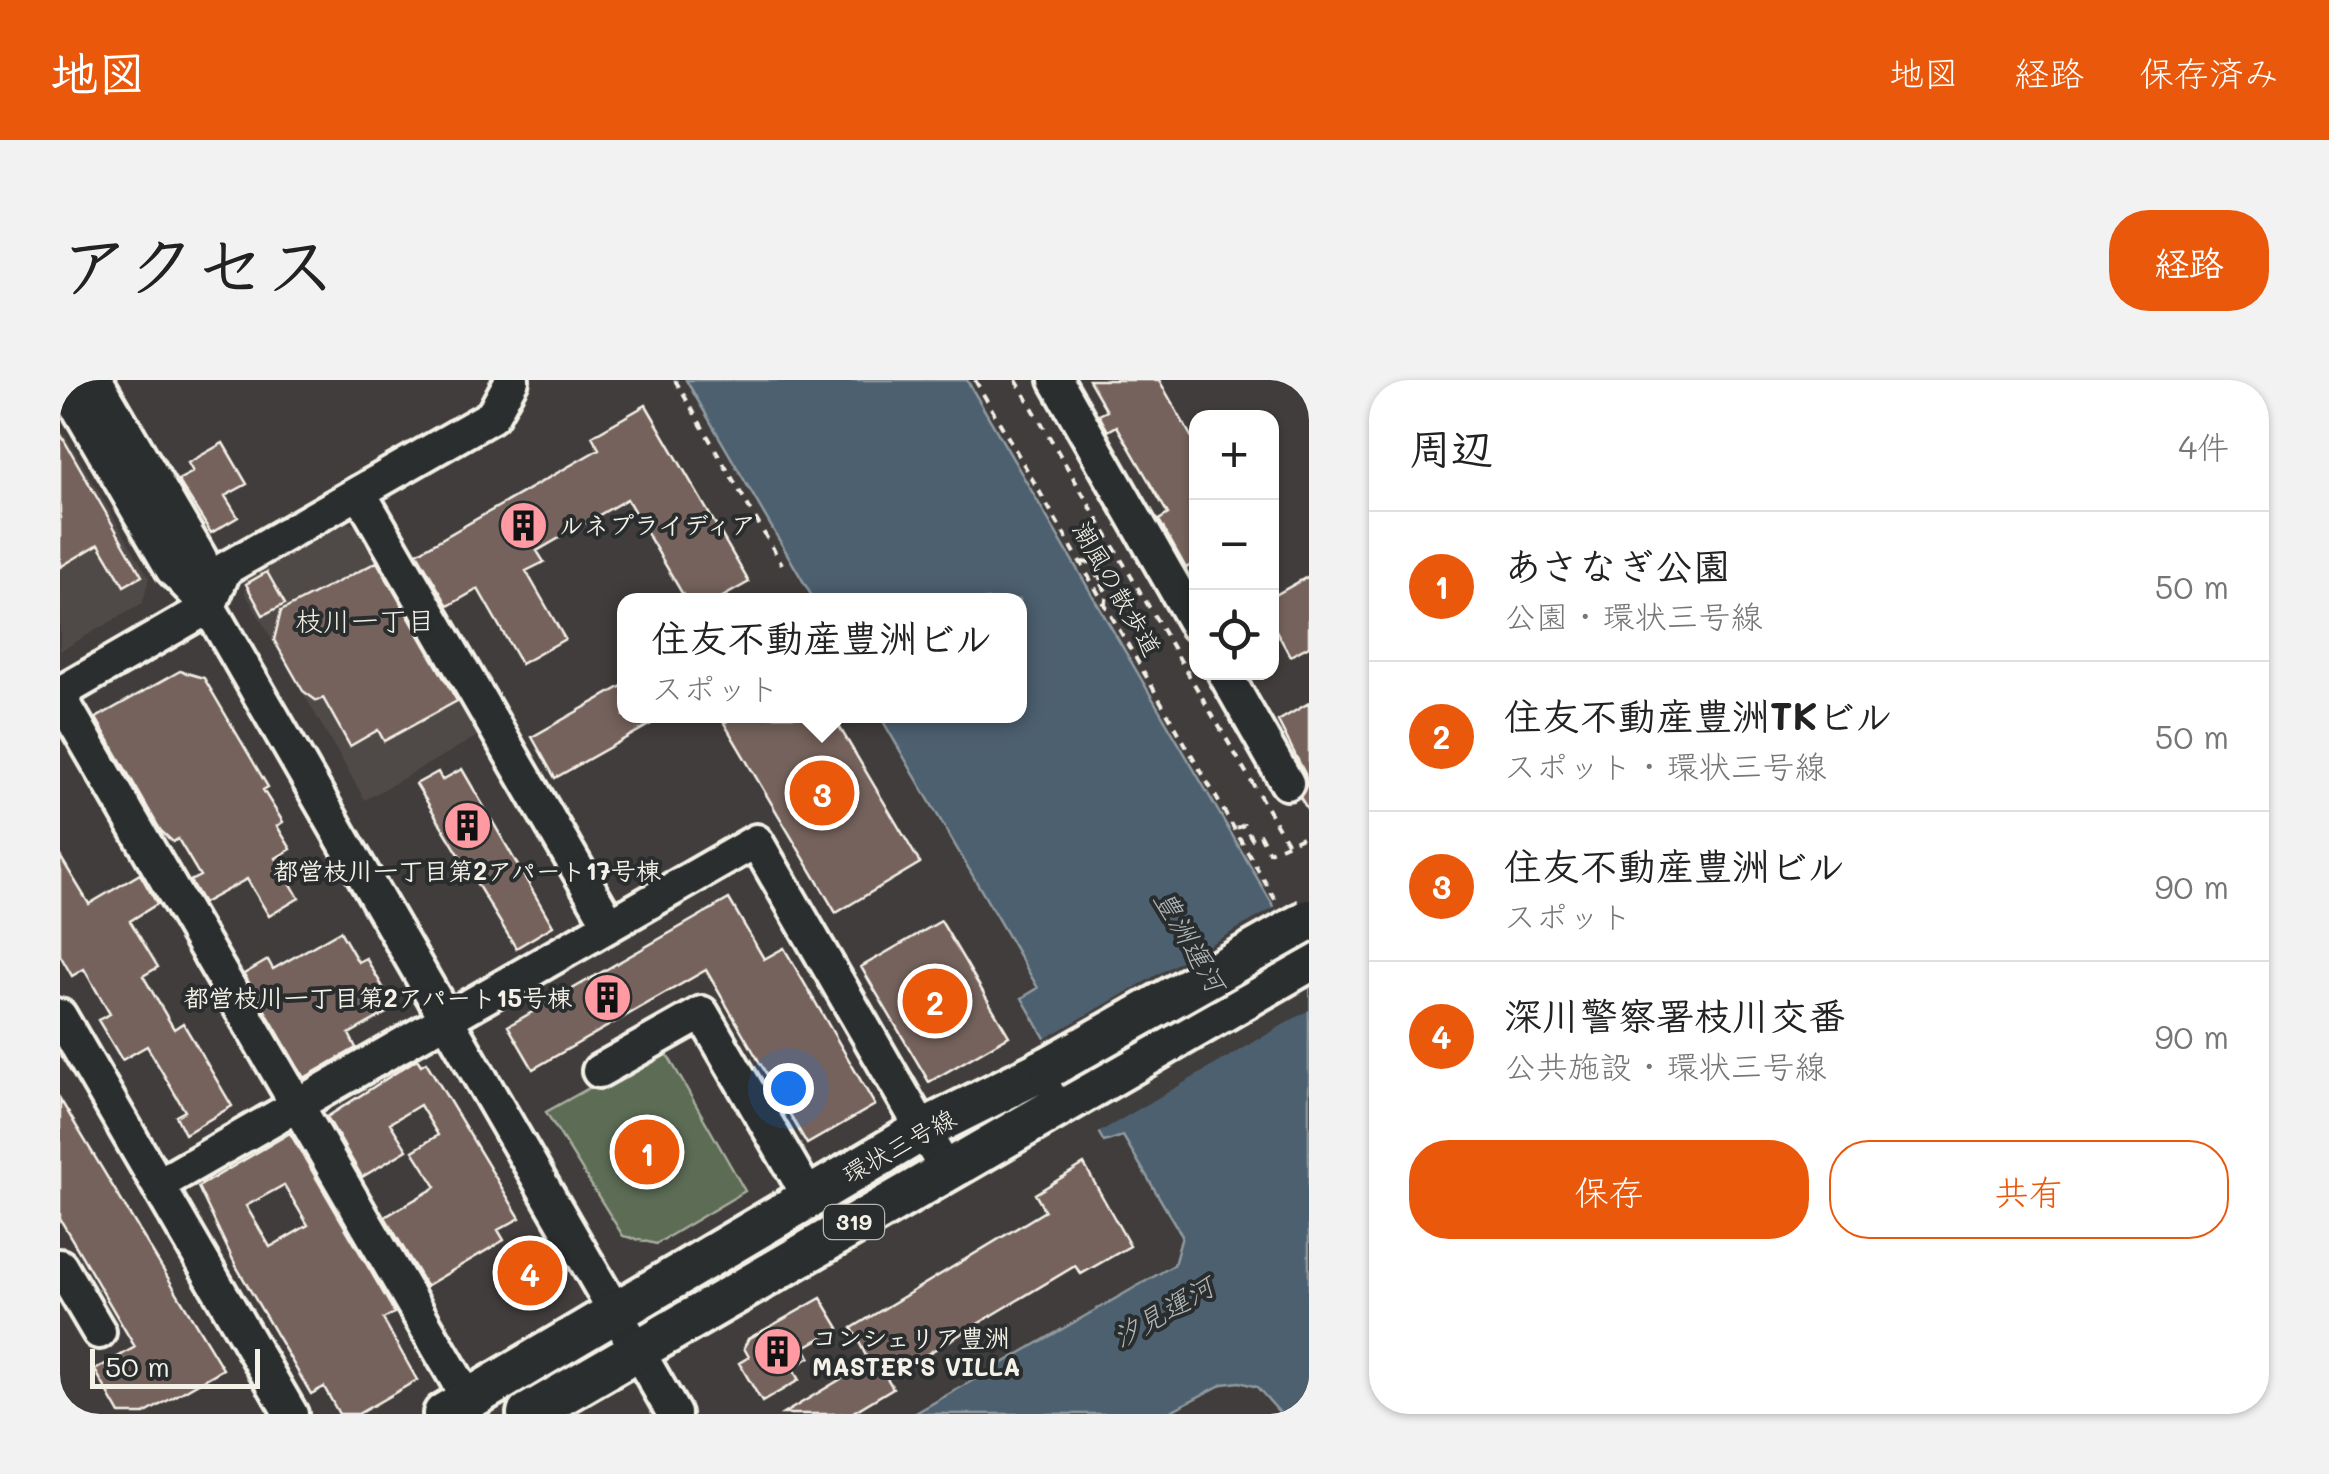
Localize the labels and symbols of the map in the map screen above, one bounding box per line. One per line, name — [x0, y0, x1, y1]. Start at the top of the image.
building icon: ルネプライディア — [498, 499, 550, 551]
place label: ルネプライディア — [559, 508, 756, 540]
street label: 潮風の散歩道 — [1067, 516, 1169, 661]
district label: 枝川一丁目 — [295, 602, 435, 638]
pin: 3 — [790, 756, 854, 830]
building icon: 都営枝川一丁目第2アパート17号棟 — [441, 799, 493, 851]
place label: 都営枝川一丁目第2アパート17号棟 — [273, 854, 661, 886]
water label: 豊洲運河 — [1147, 883, 1236, 1001]
pin: 2 — [902, 964, 968, 1038]
building icon: 都営枝川一丁目第2アパート15号棟 — [581, 972, 633, 1024]
place label: 都営枝川一丁目第2アパート15号棟 — [184, 981, 572, 1013]
your location — [763, 1063, 814, 1114]
street label: 環状三号線 — [836, 1101, 961, 1189]
pin: 1 — [614, 1114, 680, 1190]
road number: 319 — [824, 1205, 884, 1239]
pin: 4 — [498, 1236, 562, 1310]
water label: 汐見運河 — [1105, 1266, 1223, 1355]
place label: コンシェリア豊洲 MASTER'S VILLA — [812, 1321, 1020, 1382]
building icon: コンシェリア豊洲 MASTER'S VILLA — [751, 1326, 803, 1378]
scale bar — [90, 1344, 260, 1388]

